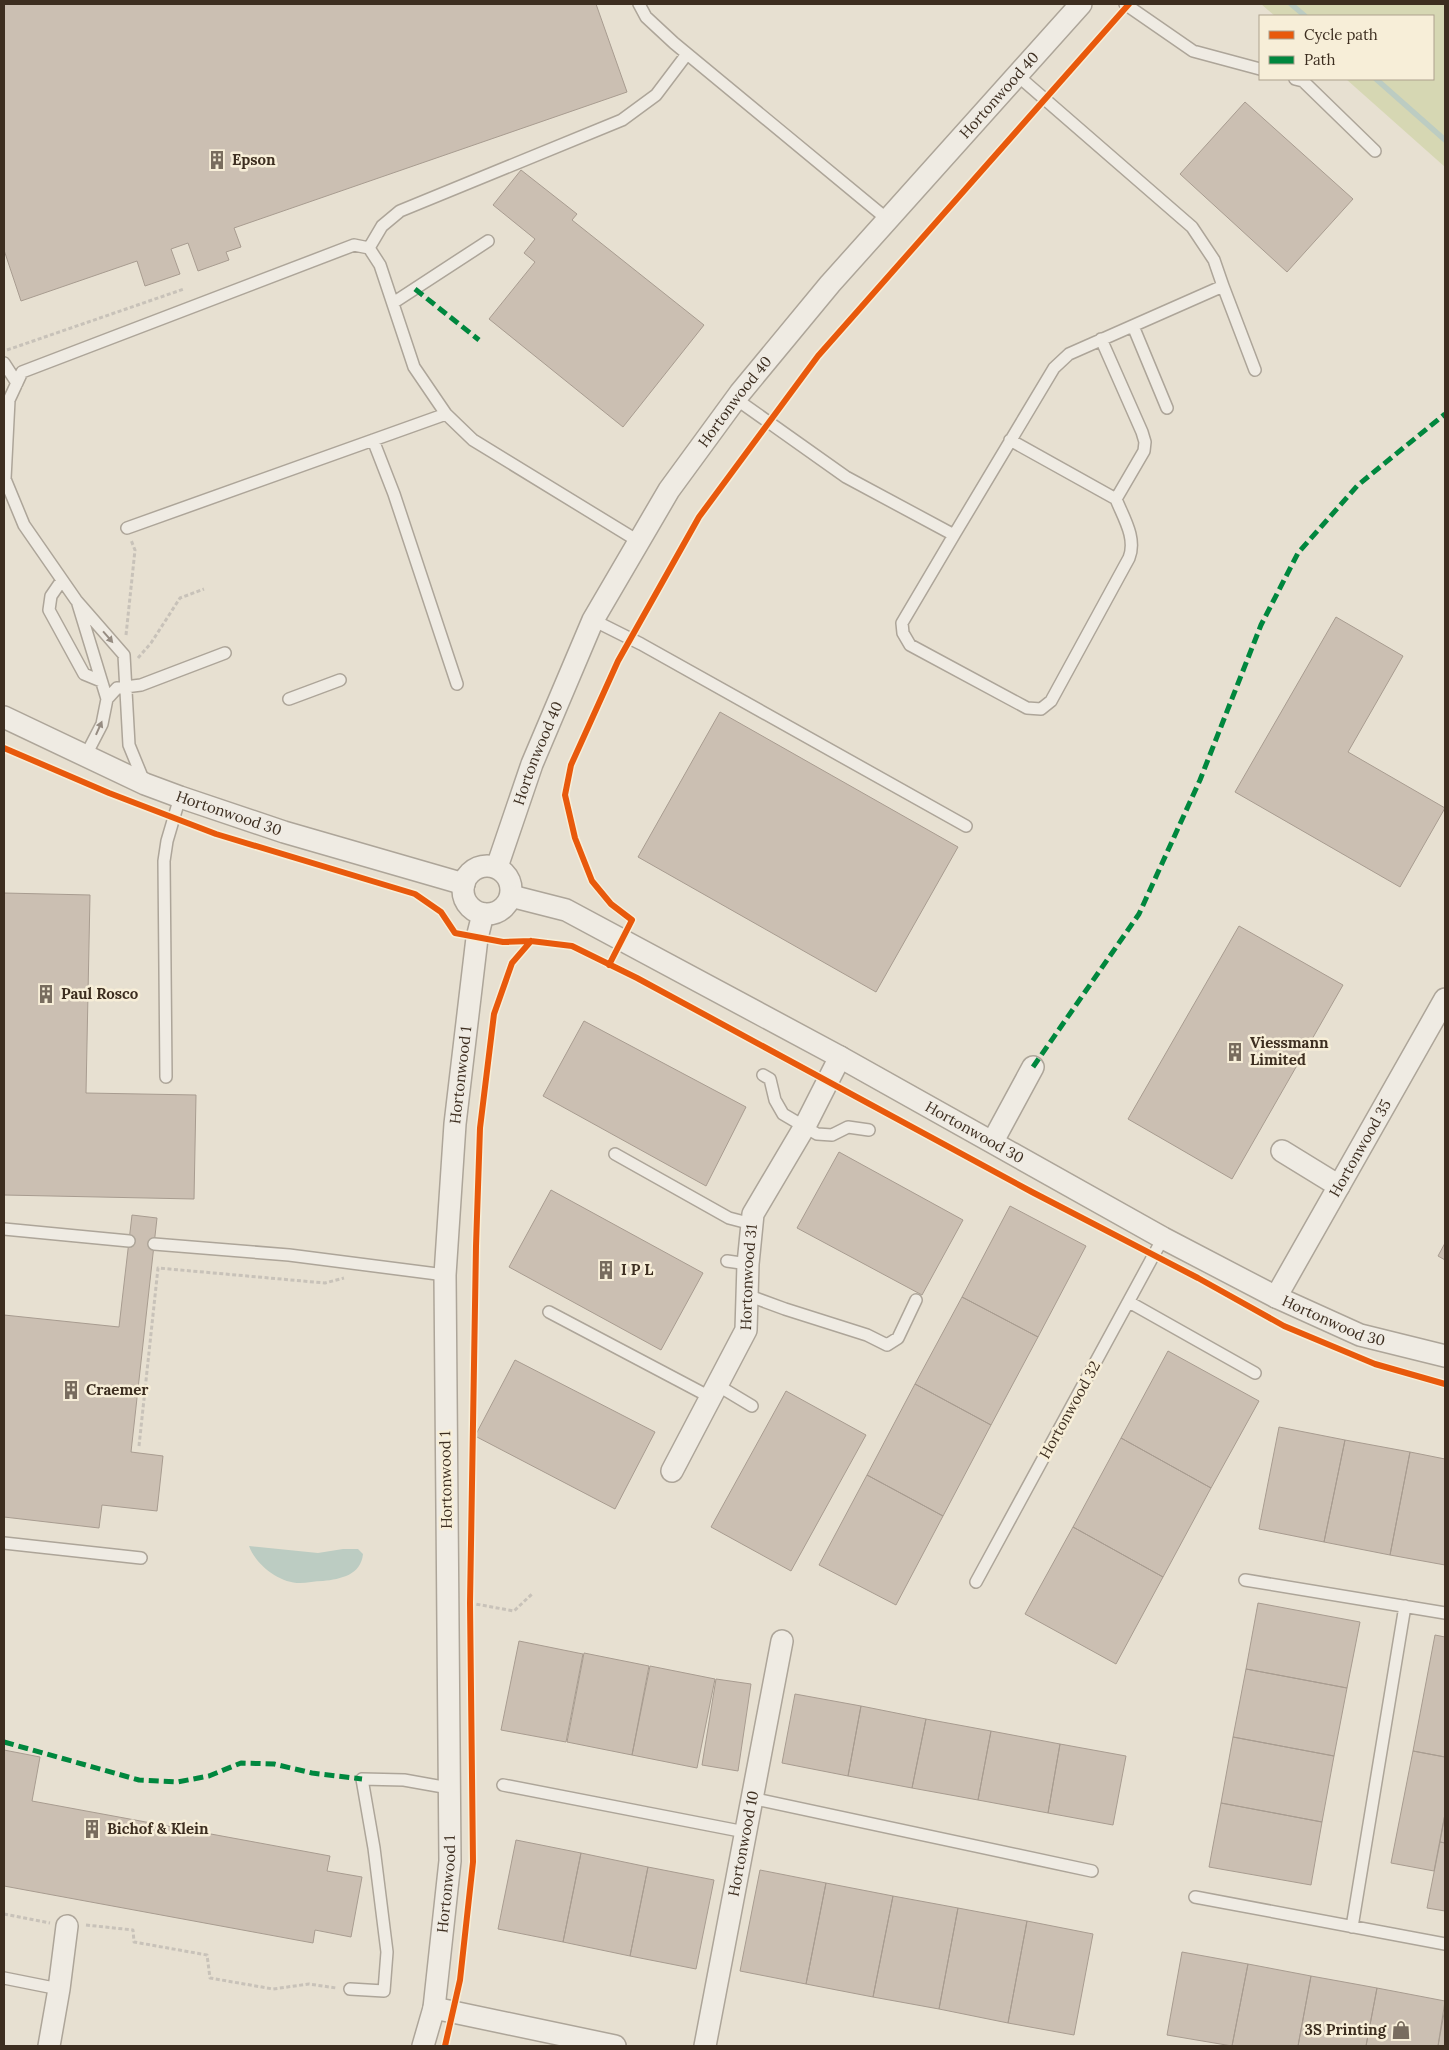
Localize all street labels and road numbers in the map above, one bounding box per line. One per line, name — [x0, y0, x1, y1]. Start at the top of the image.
street label: Hortonwood 40 — [955, 47, 1043, 142]
street label: Hortonwood 40 — [694, 352, 776, 451]
street label: Hortonwood 40 — [509, 698, 567, 807]
street label: Hortonwood 30 — [174, 786, 284, 840]
street label: Hortonwood 1 — [445, 1025, 475, 1125]
street label: Hortonwood 35 — [1325, 1096, 1395, 1200]
street label: Hortonwood 30 — [922, 1097, 1028, 1167]
street label: Hortonwood 31 — [736, 1223, 761, 1331]
street label: Hortonwood 30 — [1279, 1291, 1387, 1350]
street label: Hortonwood 32 — [1035, 1358, 1104, 1462]
street label: Hortonwood 1 — [435, 1431, 456, 1529]
street label: Hortonwood 10 — [724, 1789, 762, 1898]
street label: Hortonwood 1 — [432, 1835, 459, 1934]

